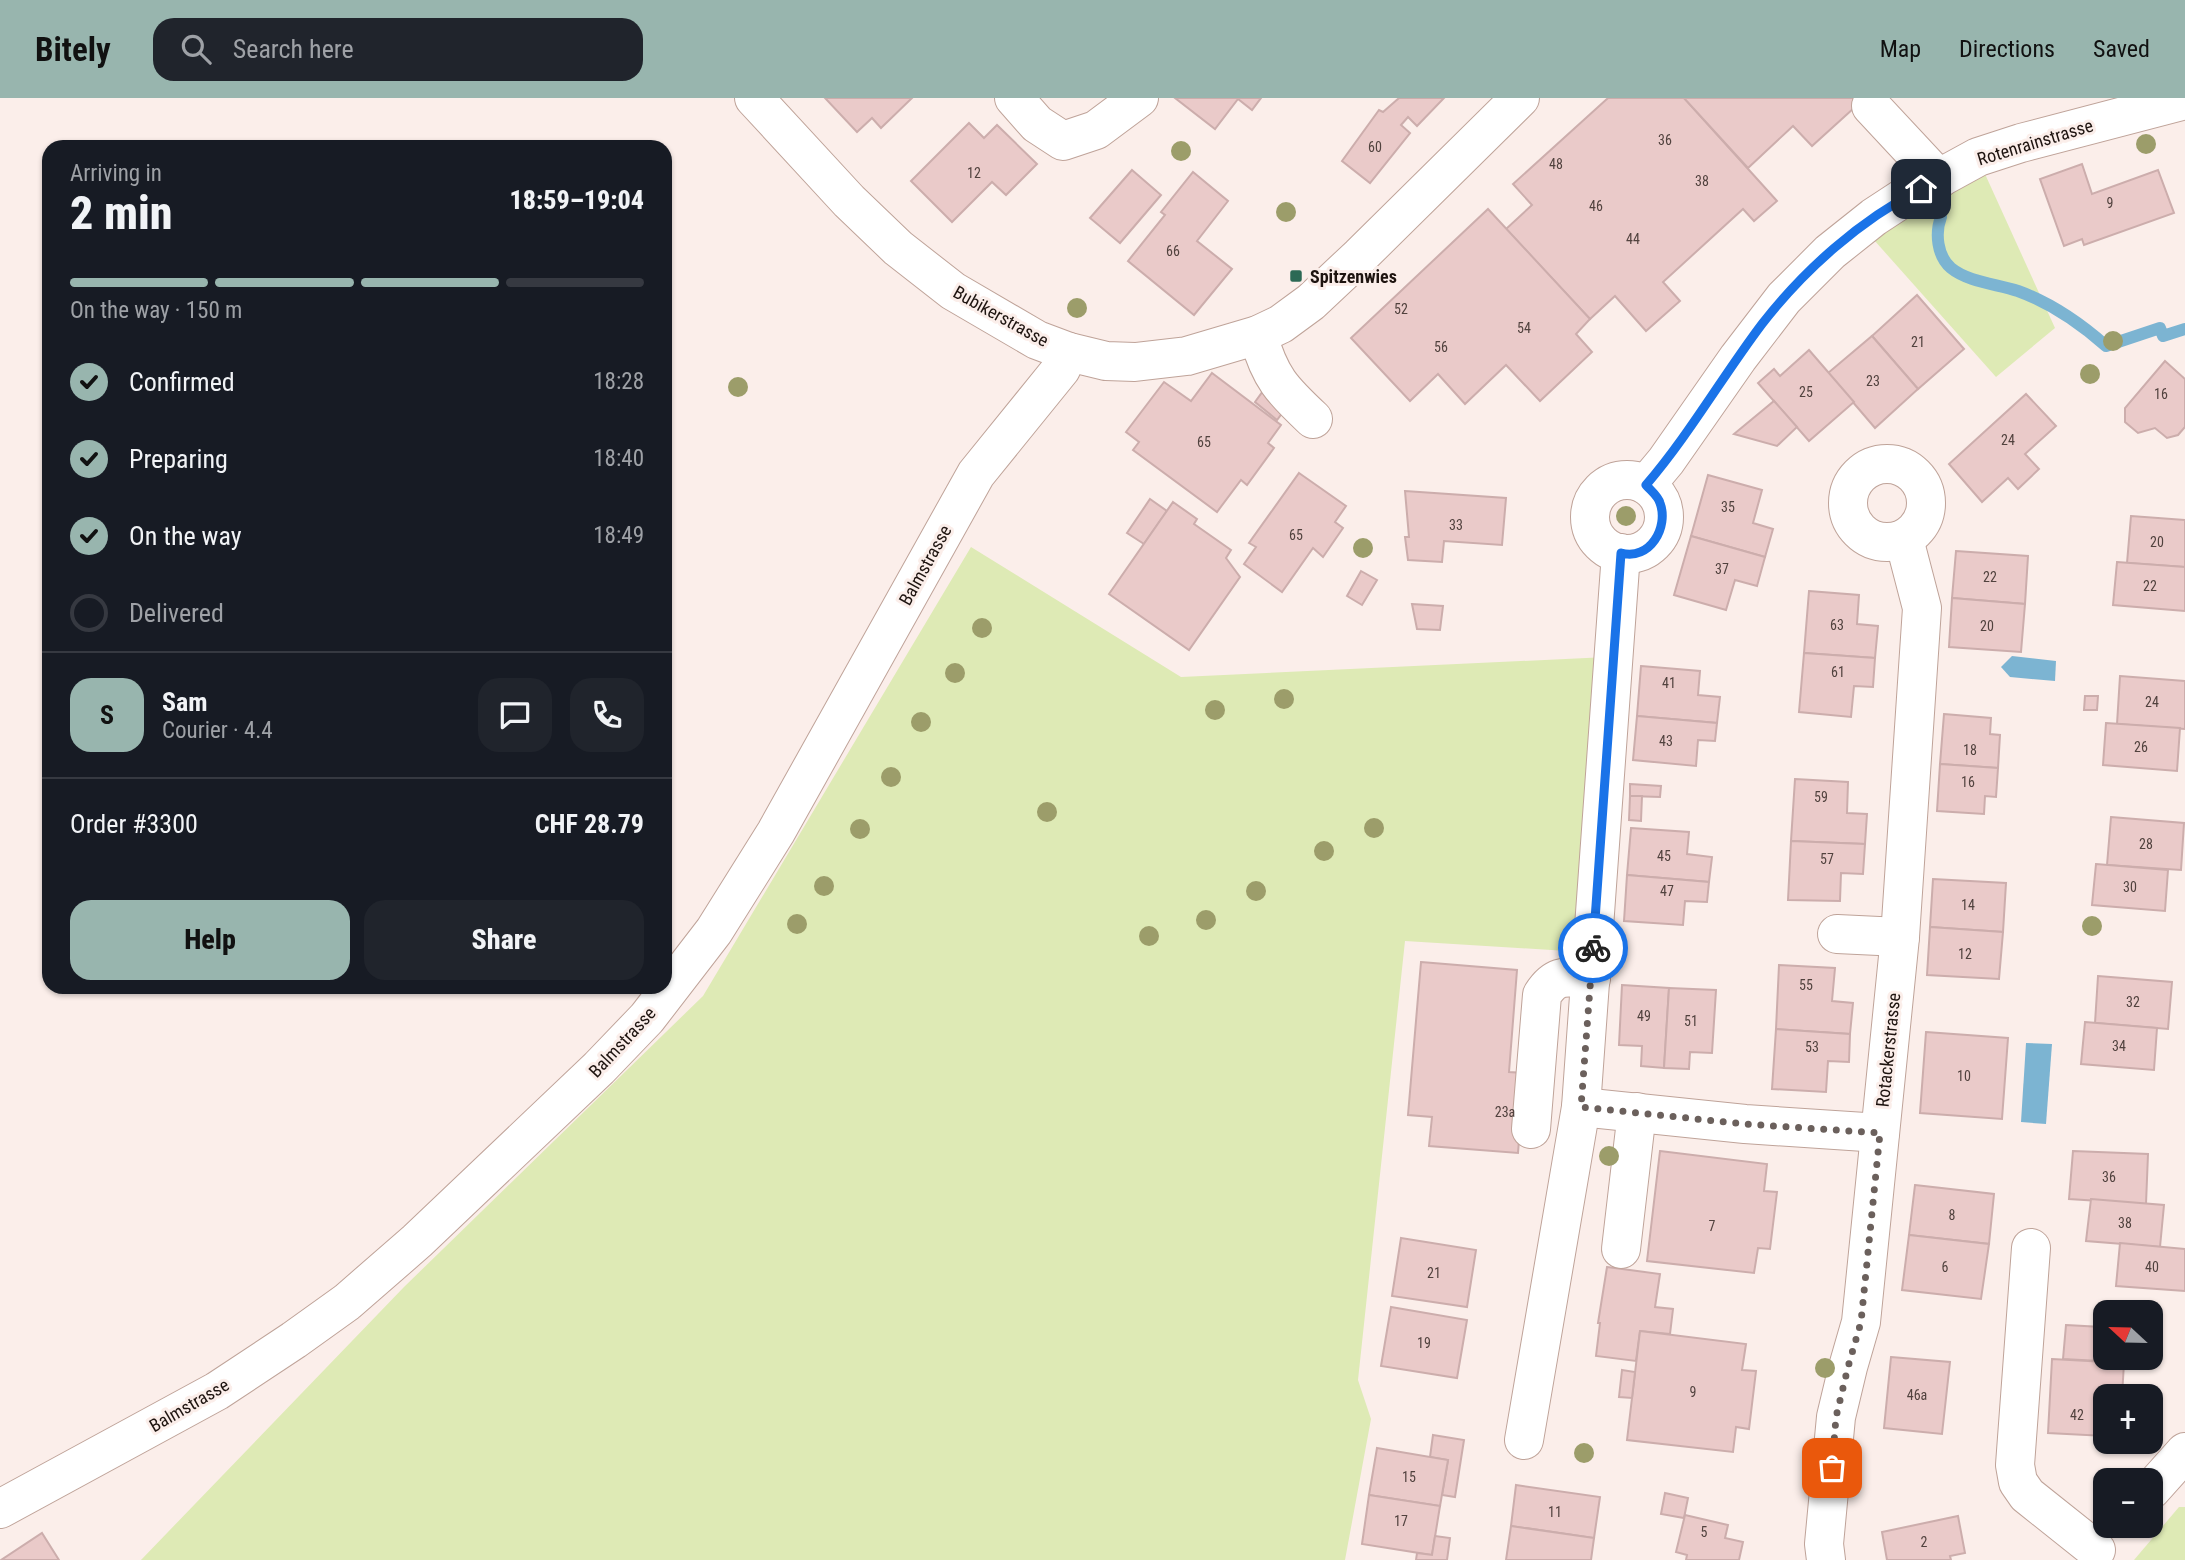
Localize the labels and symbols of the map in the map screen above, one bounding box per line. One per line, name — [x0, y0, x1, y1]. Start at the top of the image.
street label: Rotenrainstrasse — [1975, 114, 2095, 170]
house number: 36 — [1658, 132, 1672, 148]
house number: 60 — [1368, 139, 1382, 155]
house number: 48 — [1549, 156, 1563, 172]
pin — [1891, 159, 1951, 219]
house number: 12 — [967, 165, 981, 181]
house number: 38 — [1695, 173, 1709, 189]
house number: 9 — [2107, 195, 2113, 211]
house number: 46 — [1589, 198, 1603, 214]
house number: 44 — [1626, 231, 1640, 247]
house number: 66 — [1166, 243, 1180, 259]
place label: Spitzenwies — [1310, 266, 1397, 287]
marker: Spitzenwies — [1288, 268, 1304, 284]
street label: Bubikerstrasse — [950, 281, 1052, 351]
house number: 52 — [1394, 301, 1408, 317]
house number: 54 — [1517, 320, 1531, 336]
house number: 21 — [1911, 334, 1925, 350]
house number: 56 — [1434, 339, 1448, 355]
house number: 23 — [1866, 373, 1880, 389]
house number: 25 — [1799, 384, 1813, 400]
house number: 16 — [2154, 386, 2168, 402]
house number: 24 — [2001, 432, 2015, 448]
house number: 65 — [1197, 434, 1211, 450]
house number: 35 — [1721, 499, 1735, 515]
house number: 33 — [1449, 517, 1463, 533]
street label: Balmstrasse — [894, 521, 956, 609]
house number: 65 — [1289, 527, 1303, 543]
house number: 20 — [2150, 534, 2164, 550]
house number: 37 — [1715, 561, 1729, 577]
house number: 22 — [1983, 569, 1997, 585]
house number: 22 — [2143, 578, 2157, 594]
house number: 63 — [1830, 617, 1844, 633]
house number: 20 — [1980, 618, 1994, 634]
house number: 61 — [1831, 664, 1845, 680]
house number: 41 — [1662, 675, 1676, 691]
house number: 24 — [2145, 694, 2159, 710]
house number: 43 — [1659, 733, 1673, 749]
house number: 26 — [2134, 739, 2148, 755]
house number: 18 — [1963, 742, 1977, 758]
house number: 16 — [1961, 774, 1975, 790]
house number: 59 — [1814, 789, 1828, 805]
house number: 28 — [2139, 836, 2153, 852]
house number: 45 — [1657, 848, 1671, 864]
house number: 57 — [1820, 851, 1834, 867]
house number: 30 — [2123, 879, 2137, 895]
house number: 47 — [1660, 883, 1674, 899]
house number: 14 — [1961, 897, 1975, 913]
courier — [1558, 913, 1628, 983]
house number: 12 — [1958, 946, 1972, 962]
house number: 55 — [1799, 977, 1813, 993]
street label: Rotackerstrasse — [1872, 992, 1904, 1108]
house number: 32 — [2126, 994, 2140, 1010]
street label: Balmstrasse — [584, 1003, 660, 1081]
house number: 49 — [1637, 1008, 1651, 1024]
house number: 51 — [1684, 1013, 1698, 1029]
house number: 34 — [2112, 1038, 2126, 1054]
house number: 53 — [1805, 1039, 1819, 1055]
house number: 10 — [1957, 1068, 1971, 1084]
house number: 23a — [1495, 1104, 1515, 1120]
house number: 36 — [2102, 1169, 2116, 1185]
house number: 8 — [1949, 1207, 1956, 1223]
house number: 38 — [2118, 1215, 2132, 1231]
house number: 7 — [1709, 1218, 1716, 1234]
house number: 6 — [1942, 1259, 1949, 1275]
house number: 40 — [2145, 1259, 2159, 1275]
house number: 21 — [1427, 1265, 1441, 1281]
north arrow — [2093, 1300, 2163, 1370]
house number: 19 — [1417, 1335, 1431, 1351]
street label: Balmstrasse — [146, 1374, 232, 1436]
house number: 9 — [1690, 1384, 1696, 1400]
house number: 46a — [1907, 1387, 1927, 1403]
house number: 42 — [2070, 1407, 2084, 1423]
pin — [1802, 1438, 1862, 1498]
house number: 15 — [1402, 1469, 1416, 1485]
house number: 11 — [1548, 1504, 1562, 1520]
house number: 17 — [1394, 1513, 1408, 1529]
house number: 5 — [1701, 1524, 1708, 1540]
house number: 2 — [1921, 1534, 1928, 1550]

